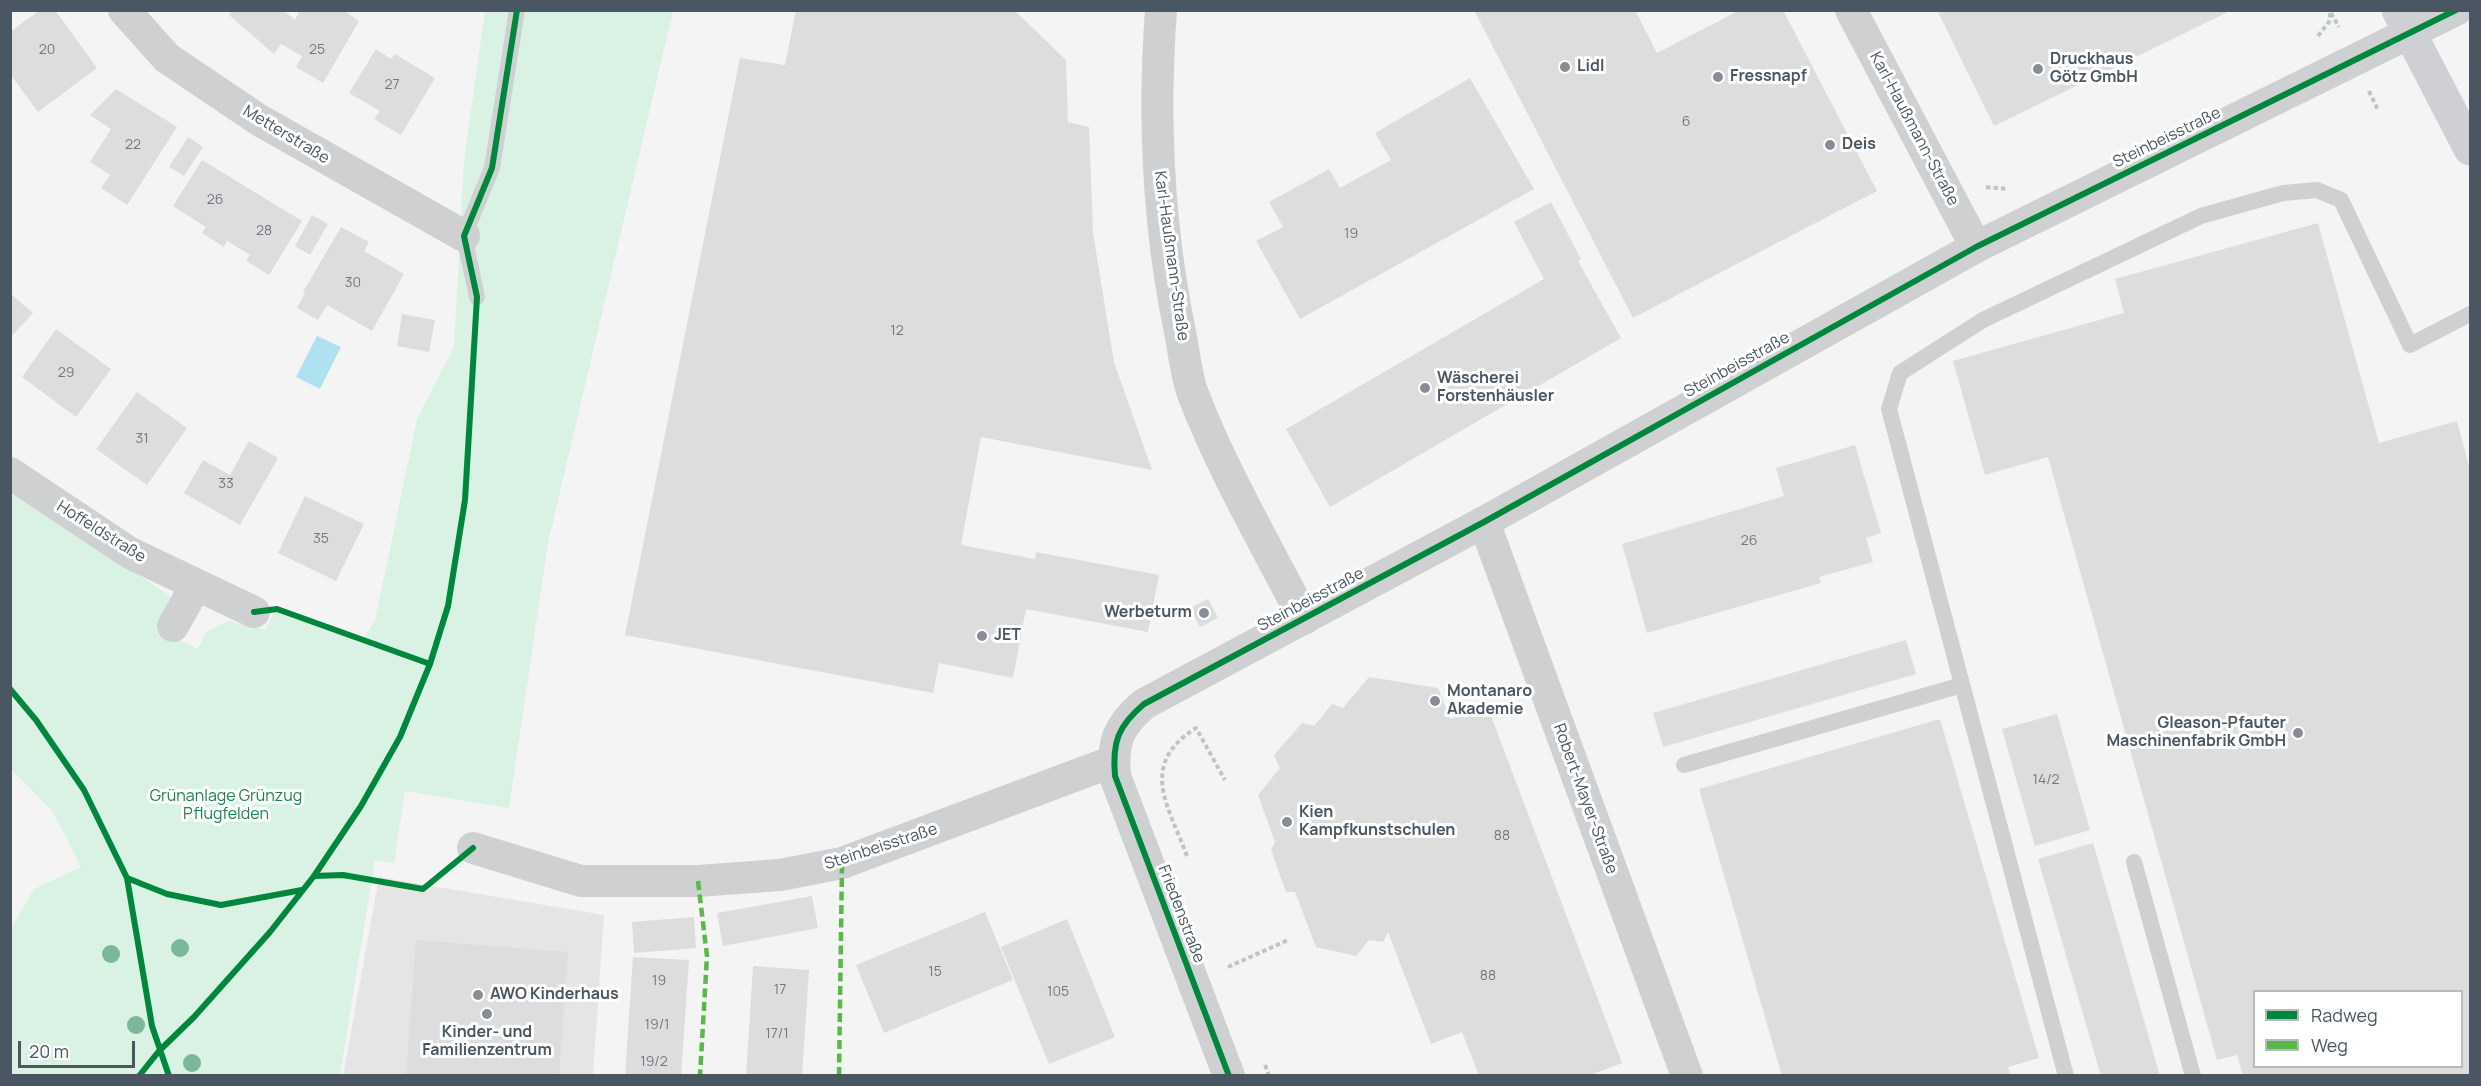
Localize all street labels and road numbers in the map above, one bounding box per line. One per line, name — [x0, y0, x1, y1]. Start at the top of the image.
street label: Karl-Haußmann-Straße — [1865, 49, 1963, 209]
street label: Metterstraße — [239, 102, 333, 168]
street label: Steinbeisstraße — [2110, 104, 2224, 172]
street label: Karl-Haußmann-Straße — [1150, 170, 1192, 342]
street label: Steinbeisstraße — [1681, 328, 1793, 402]
street label: Hoffeldstraße — [53, 497, 149, 567]
street label: Steinbeisstraße — [1255, 564, 1367, 636]
street label: Robert-Mayer-Straße — [1549, 721, 1621, 877]
street label: Steinbeisstraße — [822, 820, 940, 874]
street label: Friedenstraße — [1154, 862, 1208, 966]

